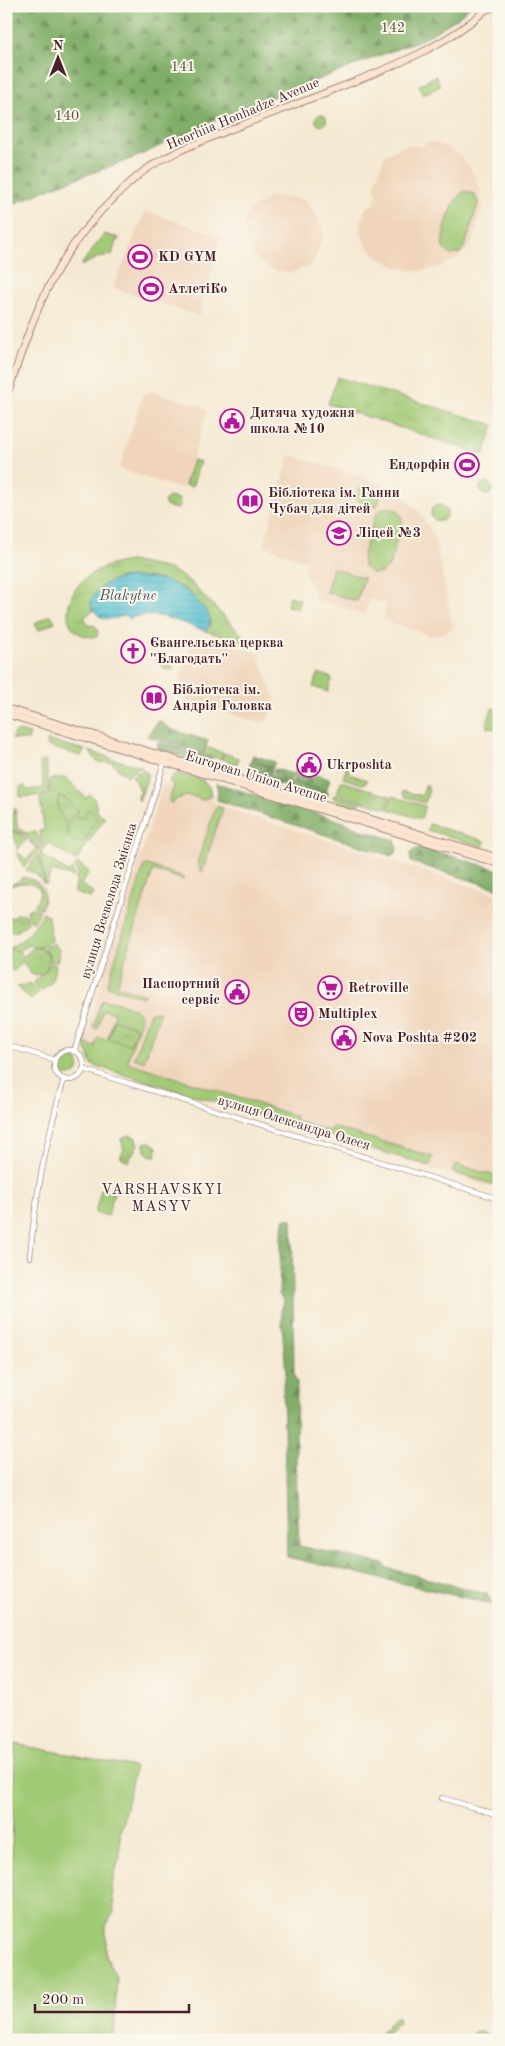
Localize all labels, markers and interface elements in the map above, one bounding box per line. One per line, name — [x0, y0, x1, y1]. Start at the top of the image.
park label: 142 — [381, 21, 405, 35]
north arrow — [32, 32, 82, 82]
text: N — [53, 39, 64, 53]
park label: 141 — [171, 60, 195, 74]
street label: Heorhiia Honhadze Avenue — [165, 75, 321, 153]
park label: 140 — [55, 109, 79, 123]
sports icon: KD GYM — [127, 244, 153, 270]
place label: KD GYM — [158, 250, 217, 264]
sports icon: АтлетіКо — [138, 276, 164, 302]
place label: АтлетіКо — [168, 282, 227, 296]
place label: Дитяча художня школа №10 — [250, 406, 355, 436]
public building icon: Дитяча художня школа №10 — [219, 408, 245, 434]
sports icon: Ендорфін — [454, 452, 480, 478]
place label: Ендорфін — [388, 458, 450, 473]
place label: Бібліотека ім. Ганни Чубач для дітей — [268, 486, 400, 516]
library icon: Бібліотека ім. Ганни Чубач для дітей — [237, 488, 263, 514]
school or university icon: Ліцей №3 — [326, 520, 352, 546]
place label: Ліцей №3 — [356, 526, 421, 540]
water label: Blakytne — [98, 589, 157, 604]
place label: Євангельська церква ''Благодать'' — [150, 636, 284, 666]
church icon: Євангельська церква ''Благодать'' — [120, 638, 146, 664]
place label: Бібліотека ім. Андрія Головка — [172, 683, 272, 713]
library icon: Бібліотека ім. Андрія Головка — [141, 685, 167, 711]
street label: European Union Avenue — [184, 749, 328, 805]
public building icon: Ukrposhta — [296, 752, 322, 778]
place label: Ukrposhta — [326, 758, 392, 772]
street label: вулиця Всеволода Змієнка — [79, 821, 139, 981]
supermarket icon: Retroville — [317, 975, 343, 1001]
place label: Паспортний сервіс — [142, 977, 220, 1007]
public building icon: Паспортний сервіс — [224, 979, 250, 1005]
place label: Retroville — [348, 981, 409, 995]
theatre icon: Multiplex — [288, 1001, 314, 1027]
place label: Multiplex — [318, 1007, 378, 1021]
public building icon: Nova Poshta #202 — [331, 1025, 357, 1051]
place label: Nova Poshta #202 — [362, 1031, 477, 1045]
street label: вулиця Олександра Олеся — [216, 1093, 372, 1153]
district label: VARSHAVSKYI MASYV — [101, 1183, 223, 1215]
scale bar — [35, 1981, 189, 2013]
text: 200 m — [42, 1993, 84, 2008]

